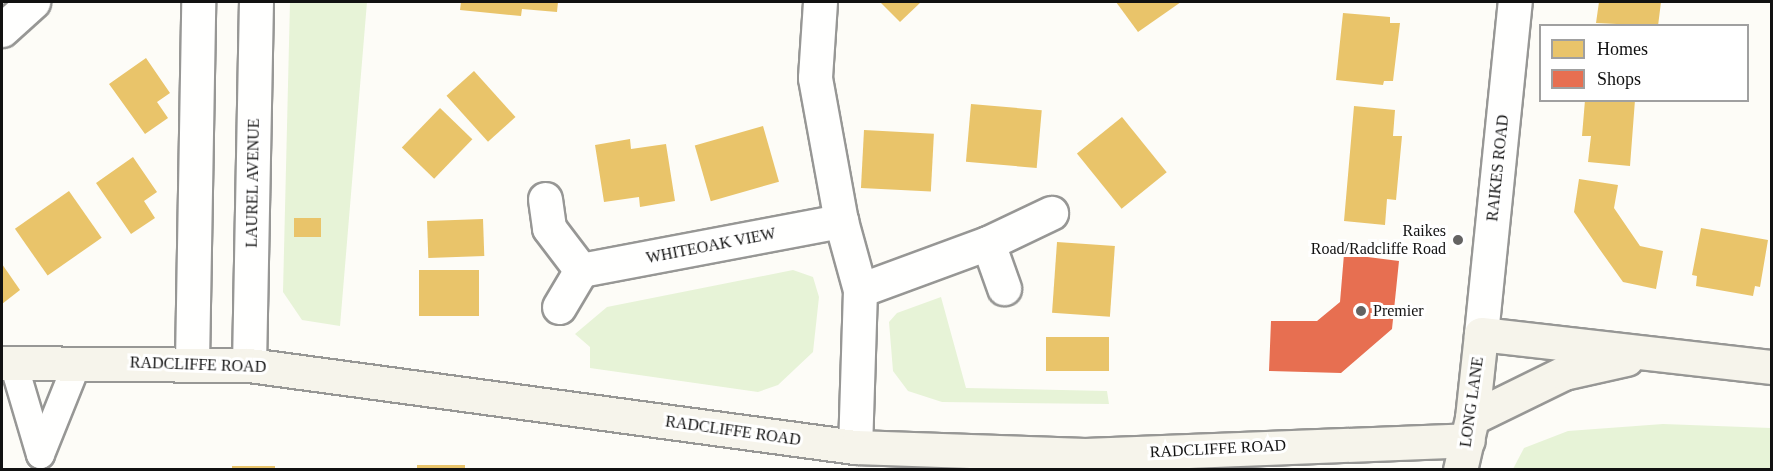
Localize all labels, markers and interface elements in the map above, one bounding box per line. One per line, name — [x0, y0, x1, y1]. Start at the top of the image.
legend — [1539, 24, 1749, 102]
text: Homes — [1597, 39, 1648, 59]
text: Shops — [1597, 69, 1641, 89]
street label: RAIKES ROAD — [1483, 114, 1513, 222]
street label: LAUREL AVENUE — [242, 117, 264, 249]
place label: Raikes Road/Radcliffe Road — [1311, 221, 1446, 259]
street label: WHITEOAK VIEW — [644, 224, 778, 268]
marker: Raikes Road/Radcliffe Road — [1451, 233, 1465, 247]
place label: Premier — [1373, 301, 1424, 321]
marker: Premier — [1354, 304, 1368, 318]
street label: RADCLIFFE ROAD — [129, 353, 267, 377]
street label: LONG LANE — [1456, 356, 1488, 448]
street label: RADCLIFFE ROAD — [664, 412, 802, 450]
street label: RADCLIFFE ROAD — [1149, 436, 1287, 462]

